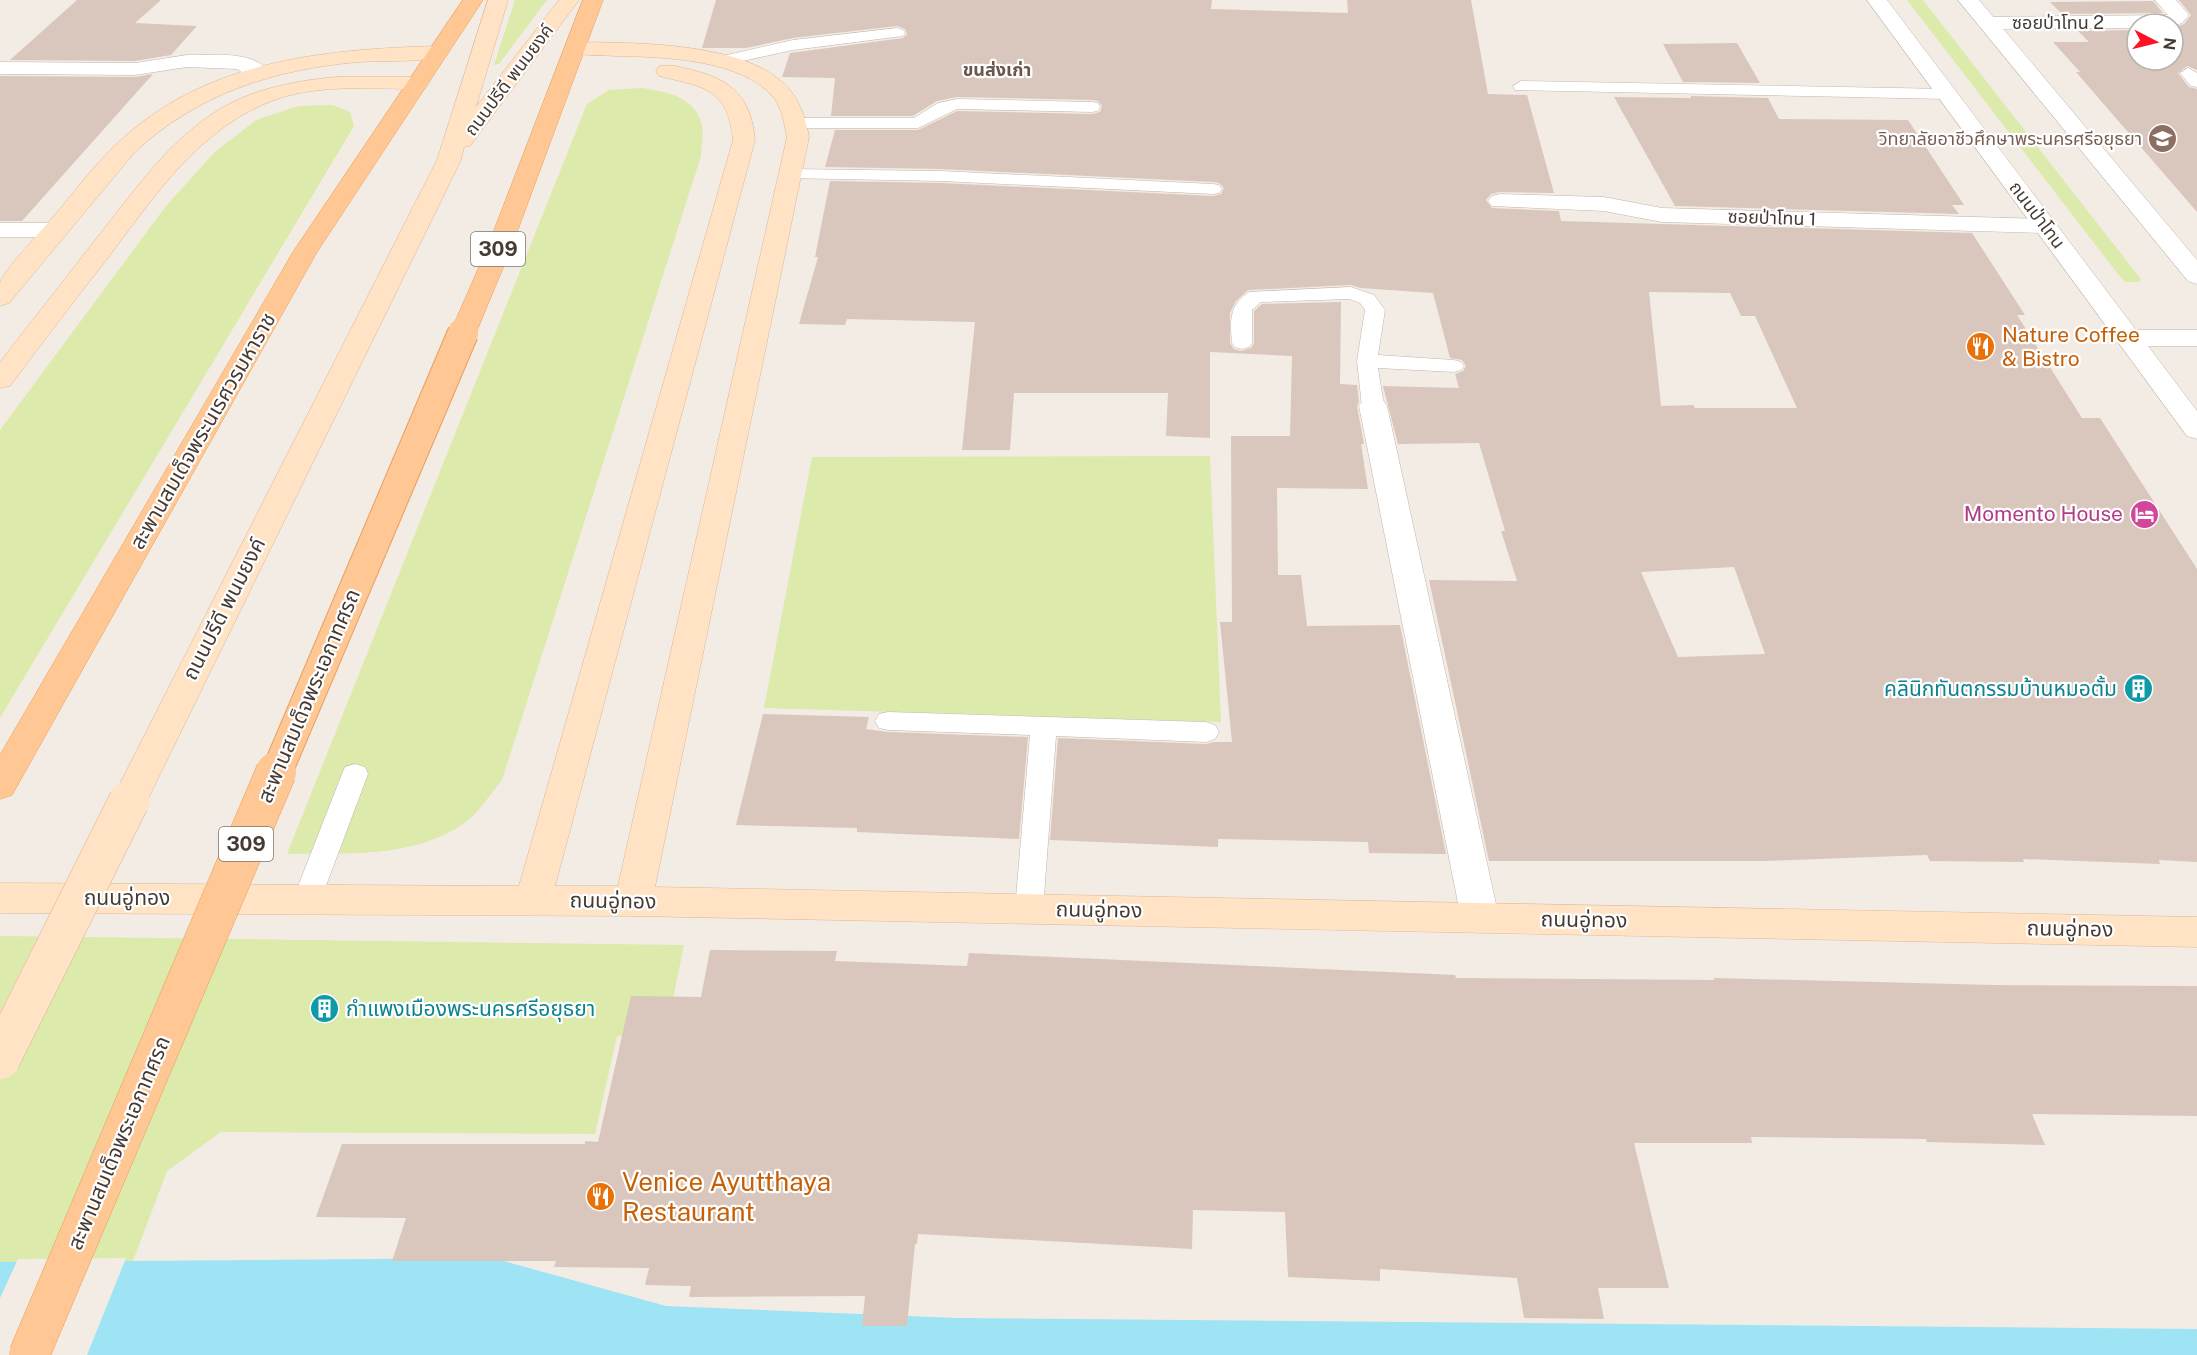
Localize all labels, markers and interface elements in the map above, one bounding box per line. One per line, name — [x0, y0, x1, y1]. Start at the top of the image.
street label: ซอยป่าโทน 2 — [2012, 12, 2104, 33]
north arrow — [2125, 12, 2185, 72]
street label: ถนนปรีดี พนมยงค์ — [460, 20, 557, 140]
text: N — [2159, 36, 2180, 51]
district label: ขนส่งเก่า — [963, 59, 1031, 80]
school or university icon: วิทยาลัยอาชีวศึกษาพระนครศรีอยุธยา — [2147, 123, 2179, 155]
place label: วิทยาลัยอาชีวศึกษาพระนครศรีอยุธยา — [1878, 128, 2142, 150]
street label: ถนนป่าโทน — [2005, 177, 2069, 252]
street label: ซอยป่าโทน 1 — [1727, 205, 1817, 230]
road number: 309 — [471, 232, 525, 266]
street label: สะพานสมเด็จพระนเรศวรมหาราช — [124, 308, 281, 553]
place label: Nature Coffee & Bistro — [2002, 322, 2140, 371]
restaurant icon: Nature Coffee & Bistro — [1965, 331, 1997, 363]
hotel icon: Momento House — [2128, 498, 2160, 530]
place label: Momento House — [1964, 501, 2123, 526]
street label: ถนนปรีดี พนมยงค์ — [177, 533, 270, 684]
street label: สะพานสมเด็จพระเอกาทศรถ — [252, 585, 365, 807]
building icon: คลินิกทันตกรรมบ้านหมอตั้ม — [2122, 673, 2154, 705]
place label: คลินิกทันตกรรมบ้านหมอตั้ม — [1884, 675, 2117, 701]
road number: 309 — [219, 827, 273, 861]
street label: ถนนอู่ทอง — [84, 885, 170, 911]
street label: ถนนอู่ทอง — [569, 887, 657, 915]
street label: ถนนอู่ทอง — [1055, 896, 1143, 924]
street label: ถนนอู่ทอง — [1540, 906, 1628, 934]
street label: ถนนอู่ทอง — [2026, 915, 2114, 943]
building icon: กำแพงเมืองพระนครศรีอยุธยา — [309, 993, 341, 1025]
place label: กำแพงเมืองพระนครศรีอยุธยา — [346, 996, 595, 1022]
street label: สะพานสมเด็จพระเอกาทศรถ — [62, 1032, 175, 1254]
place label: Venice Ayutthaya Restaurant — [622, 1166, 831, 1227]
restaurant icon: Venice Ayutthaya Restaurant — [585, 1181, 617, 1213]

